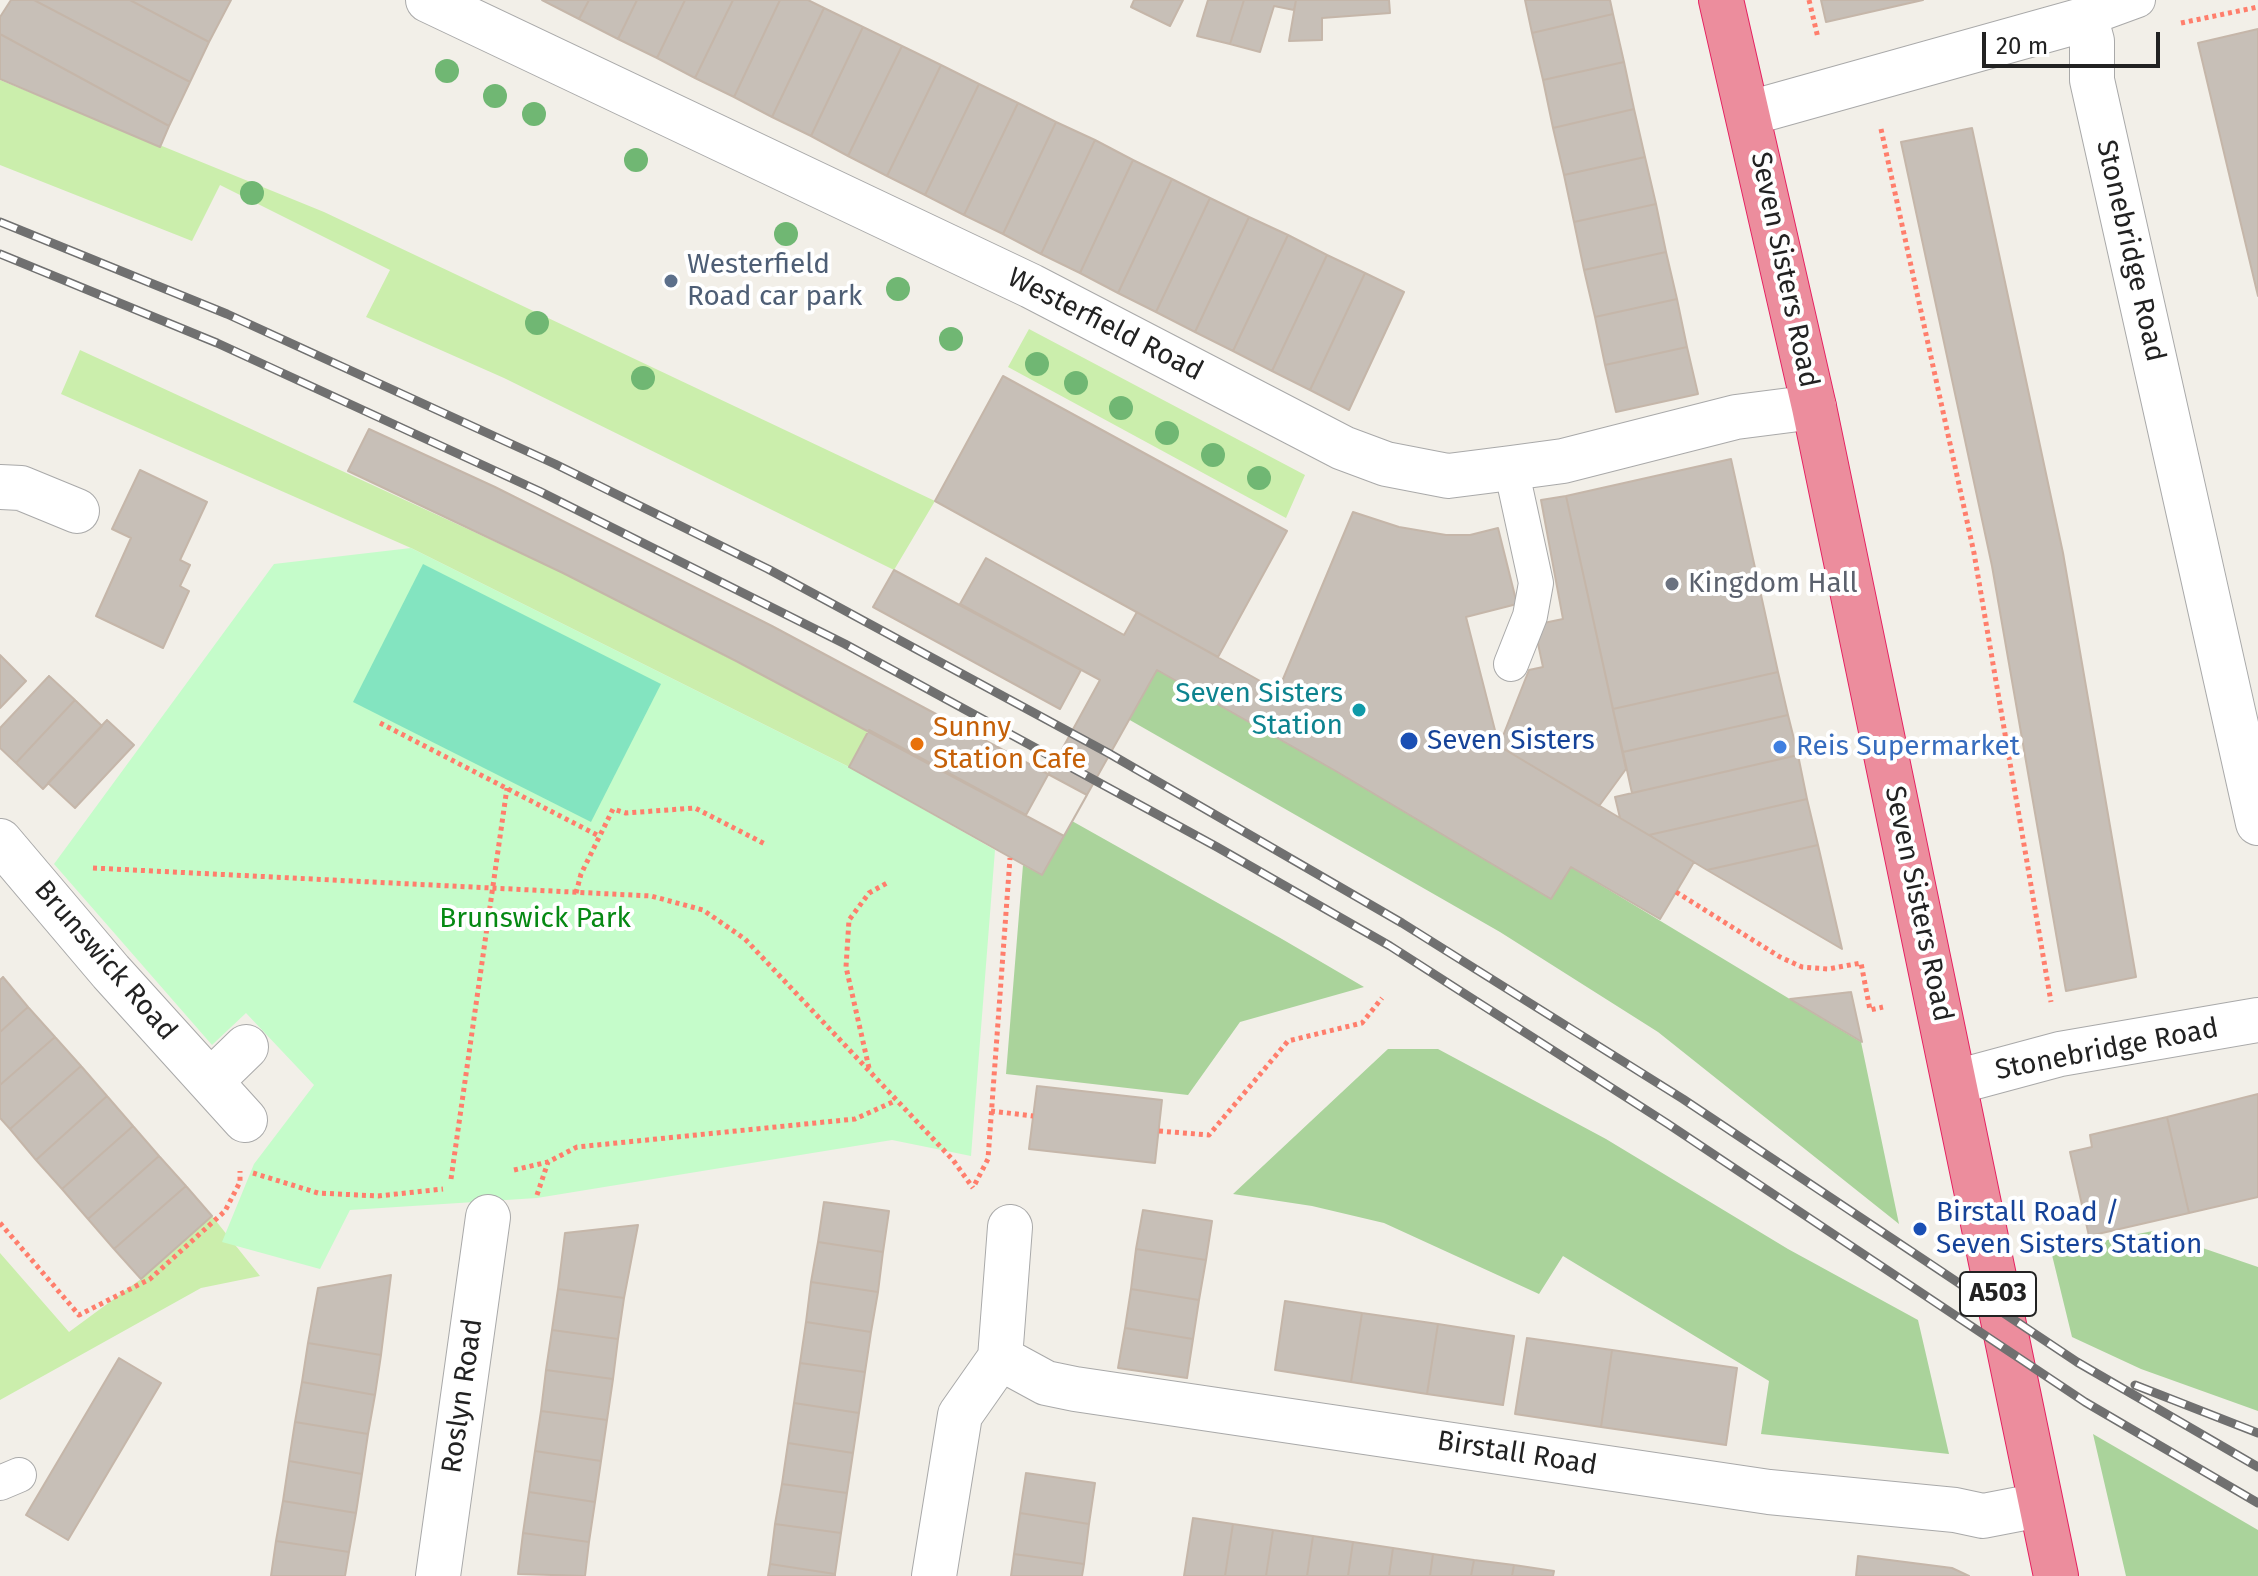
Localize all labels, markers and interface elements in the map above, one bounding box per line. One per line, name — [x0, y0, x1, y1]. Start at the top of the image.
scale bar — [1986, 16, 2164, 66]
text: 20 m — [1996, 32, 2048, 60]
street label: Stonebridge Road — [2088, 137, 2172, 365]
street label: Seven Sisters Road — [1743, 149, 1825, 391]
place label: Westerfield Road car park — [687, 248, 862, 314]
street label: Westerfield Road — [1002, 261, 1208, 389]
marker: Westerfield Road car park — [662, 272, 680, 290]
place label: Kingdom Hall — [1688, 567, 1858, 601]
marker: Kingdom Hall — [1663, 575, 1681, 593]
place label: Seven Sisters Station — [1175, 677, 1343, 743]
marker: Seven Sisters Station — [1350, 701, 1368, 719]
place label: Sunny Station Cafe — [933, 711, 1087, 777]
place label: Seven Sisters — [1427, 724, 1595, 758]
marker: Seven Sisters — [1398, 730, 1420, 752]
place label: Reis Supermarket — [1796, 730, 2020, 764]
marker: Sunny Station Cafe — [908, 735, 926, 753]
marker: Reis Supermarket — [1771, 738, 1789, 756]
street label: Seven Sisters Road — [1877, 783, 1959, 1025]
street label: Brunswick Road — [26, 874, 184, 1048]
park label: Brunswick Park — [439, 902, 631, 936]
street label: Stonebridge Road — [1993, 1012, 2221, 1088]
place label: Birstall Road / Seven Sisters Station — [1936, 1196, 2202, 1262]
marker: Birstall Road / Seven Sisters Station — [1911, 1220, 1929, 1238]
road number: A503 — [1960, 1272, 2036, 1316]
street label: Roslyn Road — [436, 1316, 490, 1476]
street label: Birstall Road — [1435, 1425, 1599, 1483]

